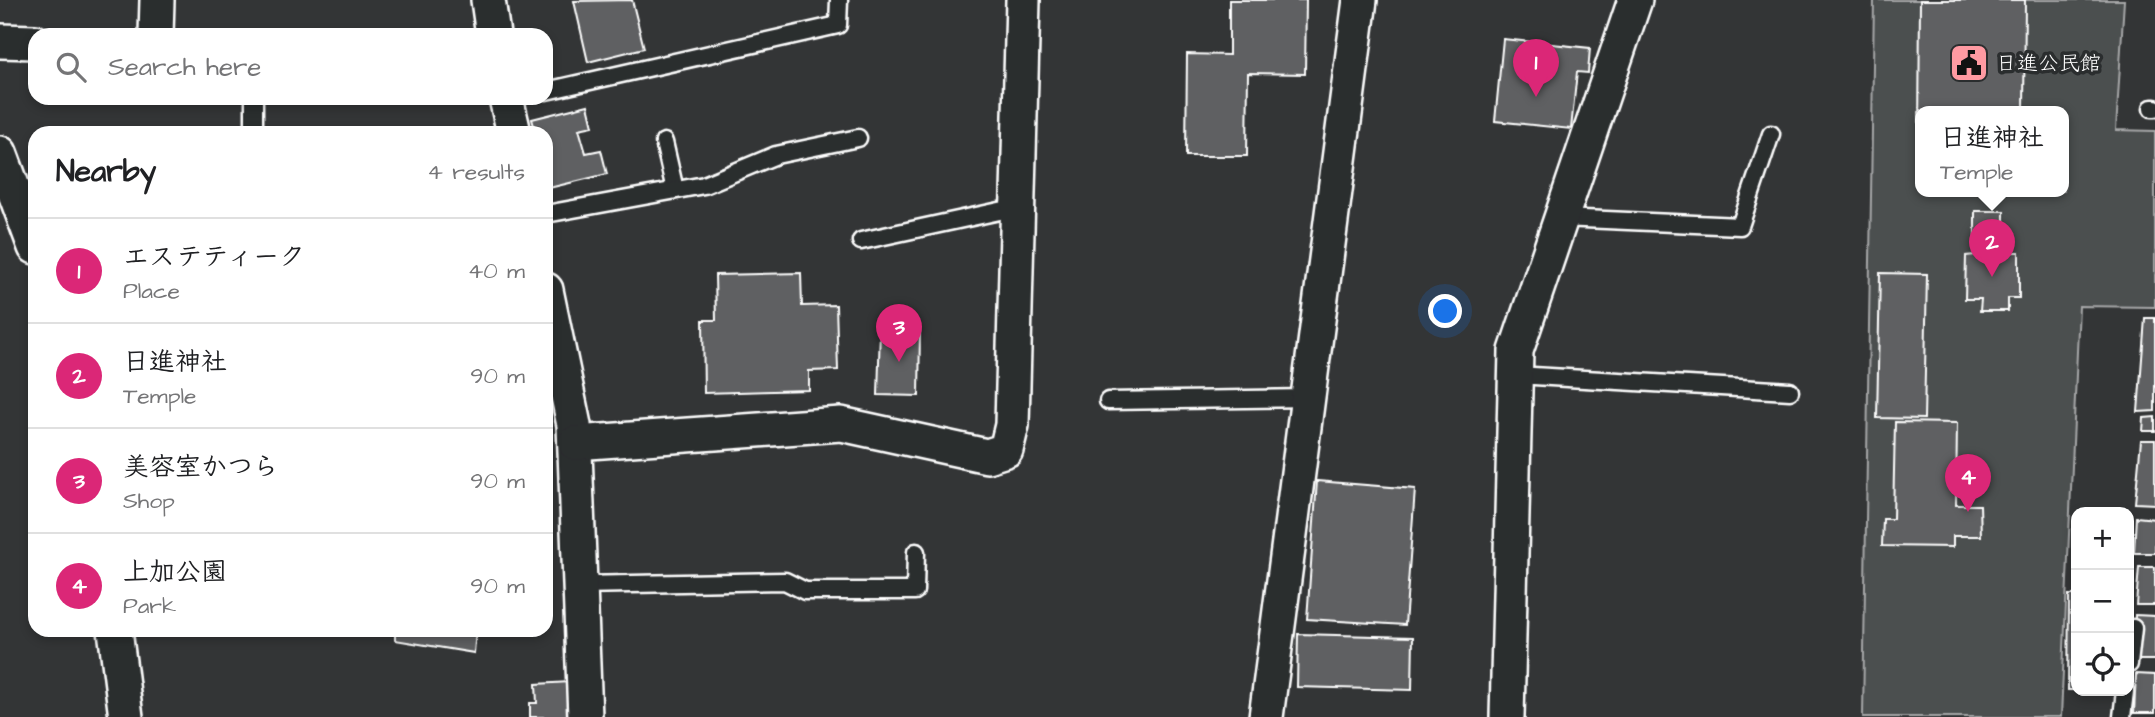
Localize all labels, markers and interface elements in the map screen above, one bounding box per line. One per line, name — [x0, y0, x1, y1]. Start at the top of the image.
search box — [28, 28, 553, 105]
pin: 1 — [1513, 39, 1559, 97]
public building icon: 日進公民館 — [1948, 42, 1990, 84]
icon: search — [52, 48, 90, 86]
text: Search here — [108, 49, 261, 85]
place label: 日進公民館 — [1996, 49, 2101, 78]
popup — [1915, 106, 2069, 197]
text: 日進神社 — [1940, 120, 2044, 156]
text: Nearby — [56, 151, 156, 193]
text: 4 results — [427, 156, 525, 188]
text: Temple — [1940, 156, 2014, 188]
pin: 2 — [1969, 219, 2015, 277]
text: エステティーク — [123, 239, 305, 275]
text: 1 — [78, 255, 80, 287]
text: 40 m — [468, 255, 525, 287]
text: Place — [123, 275, 180, 307]
your location — [1428, 294, 1462, 328]
pin: 3 — [876, 304, 922, 362]
text: 日進神社 — [123, 344, 227, 380]
text: 2 — [72, 360, 86, 392]
text: 90 m — [470, 360, 525, 392]
text: Temple — [123, 380, 197, 412]
text: 美容室かつら — [123, 449, 279, 485]
pin: 4 — [1945, 454, 1991, 512]
text: 3 — [73, 465, 85, 497]
text: 90 m — [470, 465, 525, 497]
text: Shop — [123, 485, 175, 517]
map controls — [2071, 507, 2134, 696]
button: + — [2071, 507, 2134, 570]
text: 上加公園 — [123, 554, 227, 590]
text: 4 — [71, 570, 87, 602]
text: 90 m — [470, 570, 525, 602]
button: − — [2071, 570, 2134, 633]
text: Park — [123, 590, 176, 622]
button: locate — [2071, 633, 2134, 696]

